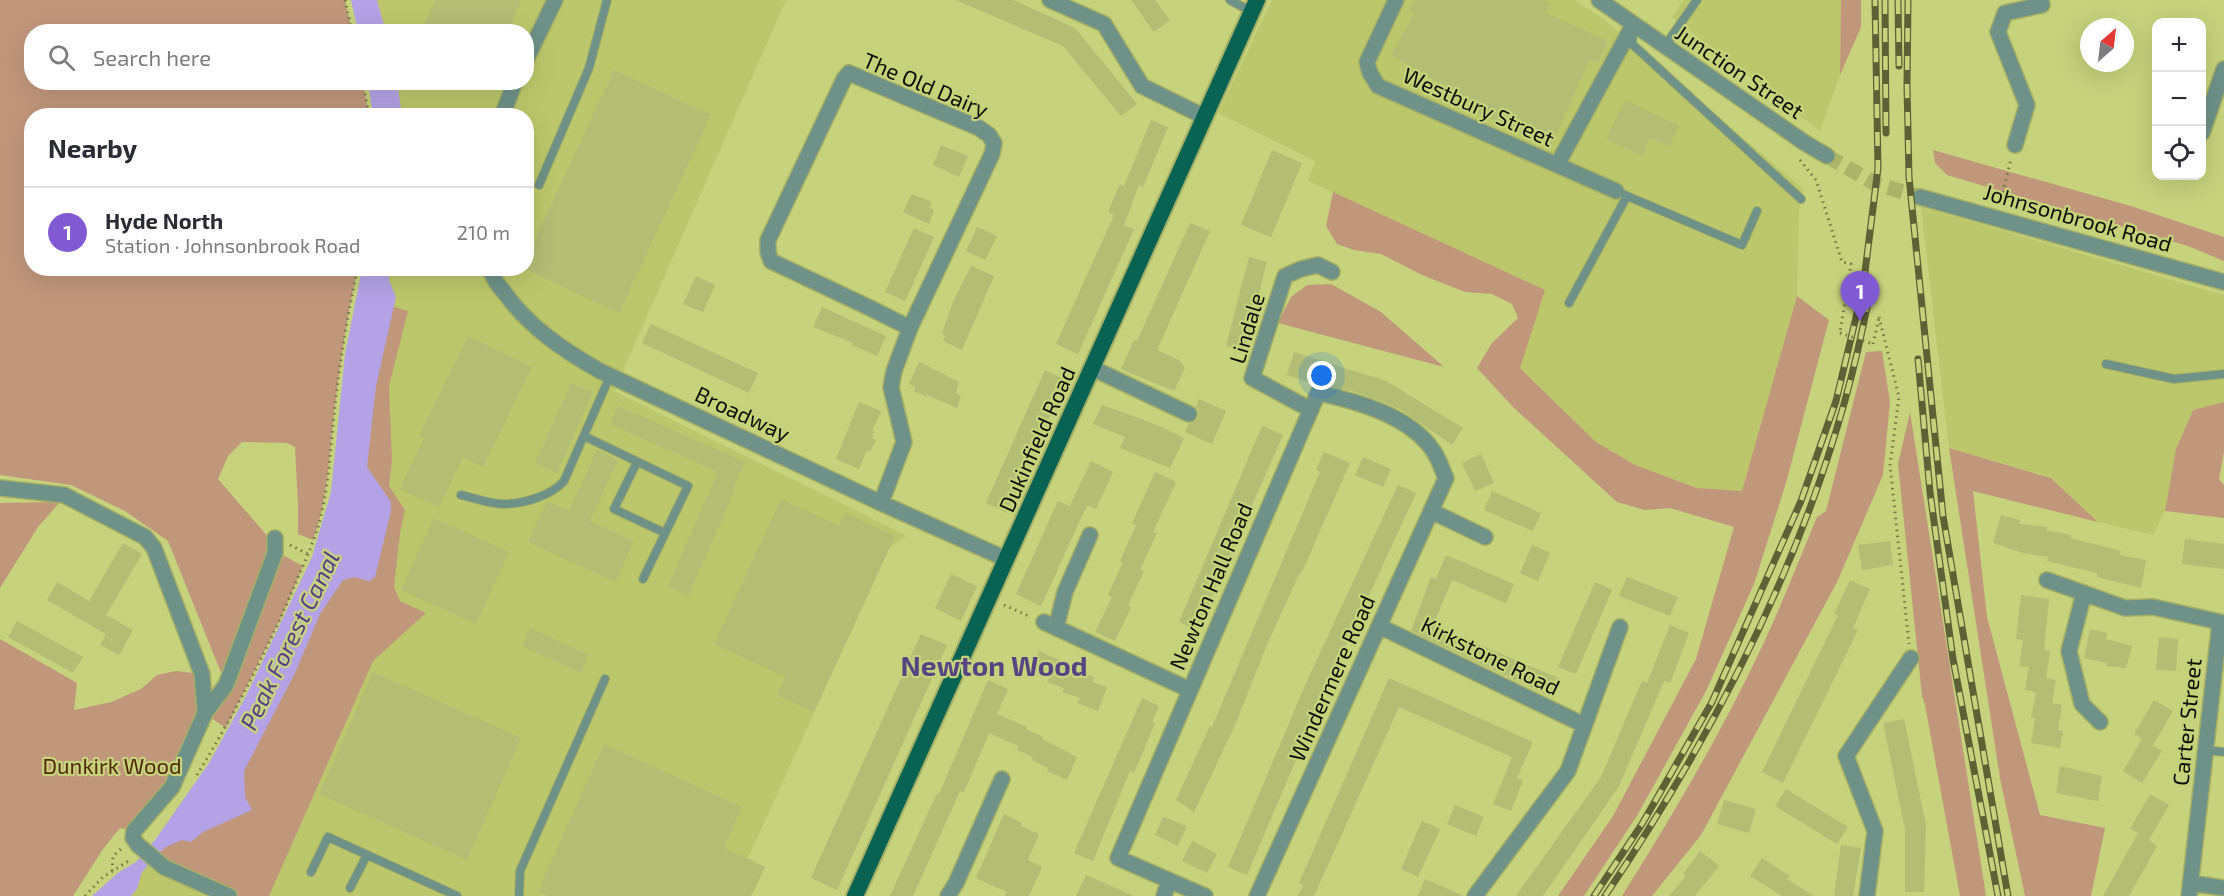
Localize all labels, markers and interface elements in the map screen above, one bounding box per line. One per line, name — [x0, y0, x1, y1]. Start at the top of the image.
north arrow — [2080, 18, 2134, 72]
map controls — [2152, 18, 2206, 180]
button: + — [2152, 18, 2206, 72]
street label: Junction Street — [1671, 19, 1809, 123]
search box — [24, 24, 534, 90]
icon: search — [45, 41, 78, 74]
text: Search here — [93, 44, 211, 70]
street label: The Old Dairy — [859, 46, 993, 122]
street label: Westbury Street — [1399, 61, 1559, 151]
button: − — [2152, 72, 2206, 126]
button: locate — [2152, 126, 2206, 180]
text: Nearby — [48, 132, 137, 163]
street label: Johnsonbrook Road — [1981, 178, 2175, 256]
text: Hyde North — [105, 207, 223, 233]
text: 1 — [63, 220, 72, 244]
text: 210 m — [457, 220, 510, 244]
text: Station · Johnsonbrook Road — [105, 233, 360, 257]
pin: 1 — [1840, 272, 1880, 321]
street label: Lindale — [1223, 289, 1269, 367]
your location — [1307, 361, 1336, 390]
street label: Dukinfield Road — [992, 362, 1080, 516]
street label: Broadway — [692, 380, 795, 446]
street label: Newton Hall Road — [1163, 499, 1257, 673]
water label: Peak Forest Canal — [233, 546, 345, 734]
street label: Windermere Road — [1283, 591, 1379, 765]
street label: Kirkstone Road — [1418, 610, 1564, 700]
district label: Newton Wood — [900, 648, 1088, 682]
street label: Carter Street — [2166, 657, 2206, 787]
park label: Dunkirk Wood — [42, 752, 182, 778]

